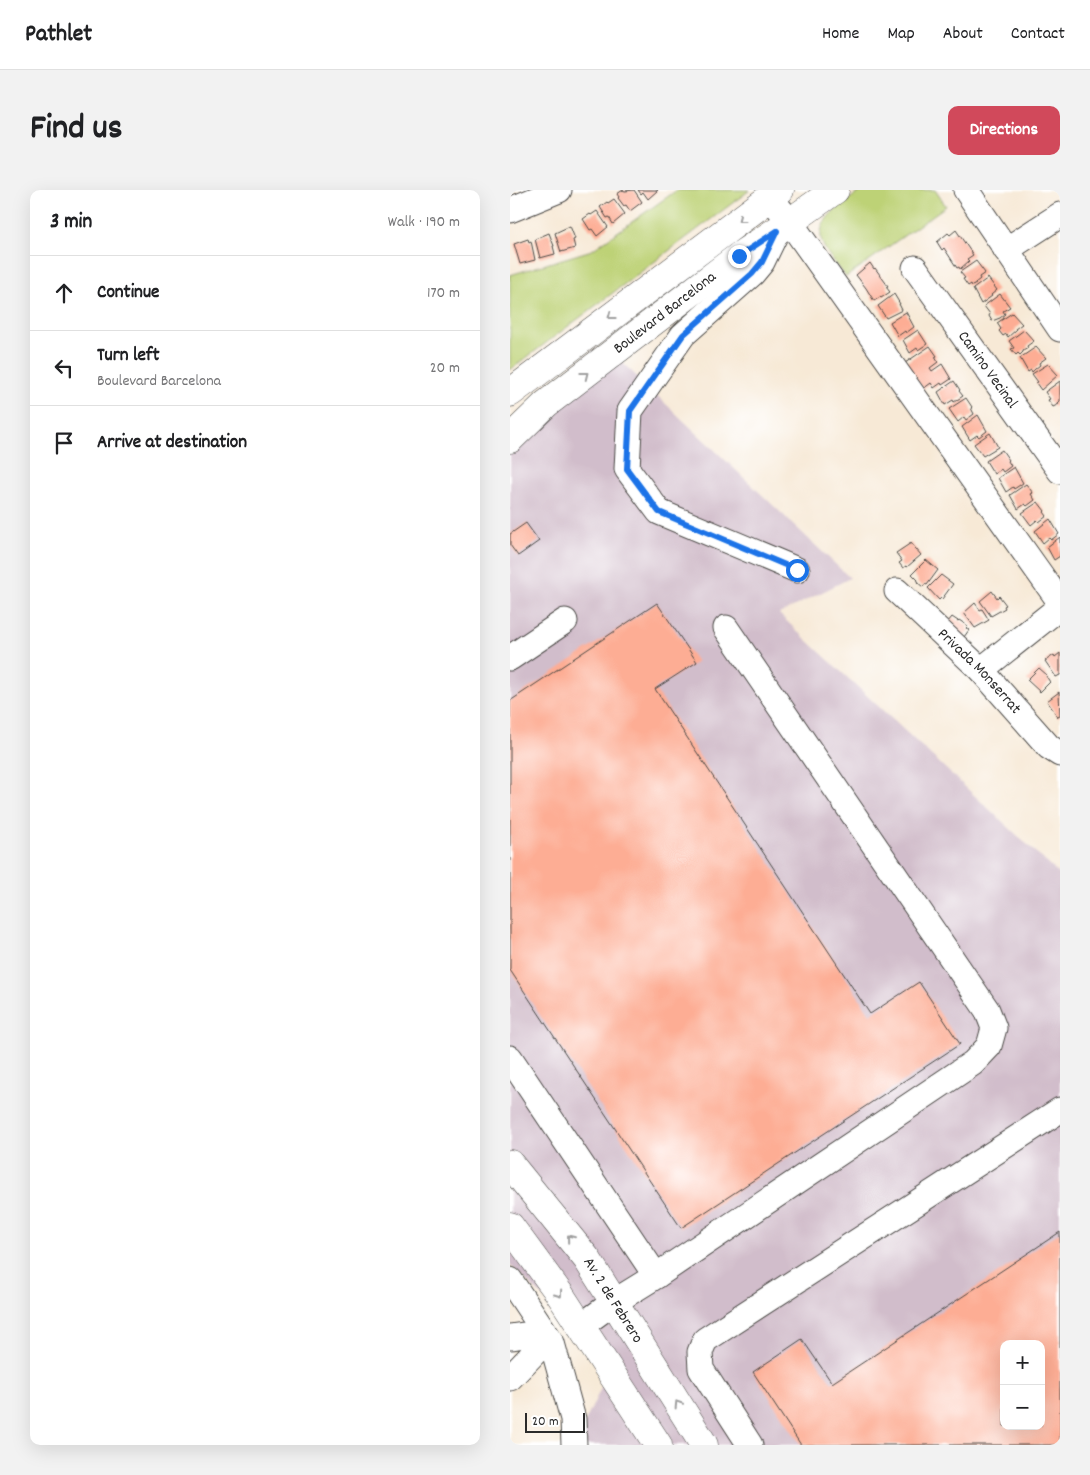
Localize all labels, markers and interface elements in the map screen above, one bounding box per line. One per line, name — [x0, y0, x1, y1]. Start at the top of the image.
text: Pathlet — [25, 18, 92, 52]
text: Home — [822, 22, 859, 47]
text: Map — [887, 22, 915, 47]
text: About — [943, 22, 983, 47]
text: Contact — [1011, 22, 1065, 47]
text: Find us — [30, 105, 122, 155]
button: Directions — [948, 106, 1060, 155]
text: 3 min — [50, 208, 92, 238]
text: Walk · 190 m — [388, 211, 460, 234]
one-way arrow — [737, 213, 747, 222]
route end — [728, 245, 751, 268]
street label: Boulevard Barcelona — [609, 266, 722, 360]
icon: ahead — [50, 279, 78, 307]
text: Continue — [97, 280, 159, 307]
text: 170 m — [427, 282, 460, 305]
one-way arrow — [607, 310, 617, 319]
street label: Camino Vecinal — [952, 326, 1023, 413]
text: Turn left — [97, 343, 160, 370]
icon: left — [50, 354, 78, 382]
text: 20 m — [430, 357, 460, 380]
text: Boulevard Barcelona — [97, 370, 221, 393]
one-way arrow — [579, 372, 588, 380]
icon: arrive — [50, 429, 78, 457]
text: Arrive at destination — [97, 430, 247, 457]
route start — [786, 559, 809, 582]
street label: Privada Monserrat — [932, 623, 1027, 719]
one-way arrow — [567, 1235, 576, 1244]
street label: Av. 2 de Febrero — [577, 1253, 649, 1348]
one-way arrow — [553, 1288, 562, 1298]
map controls — [1000, 1340, 1045, 1430]
button: + — [1000, 1340, 1045, 1385]
button: − — [1000, 1385, 1045, 1430]
one-way arrow — [675, 1400, 684, 1409]
scale bar — [525, 1410, 585, 1433]
text: 20 m — [532, 1412, 559, 1432]

